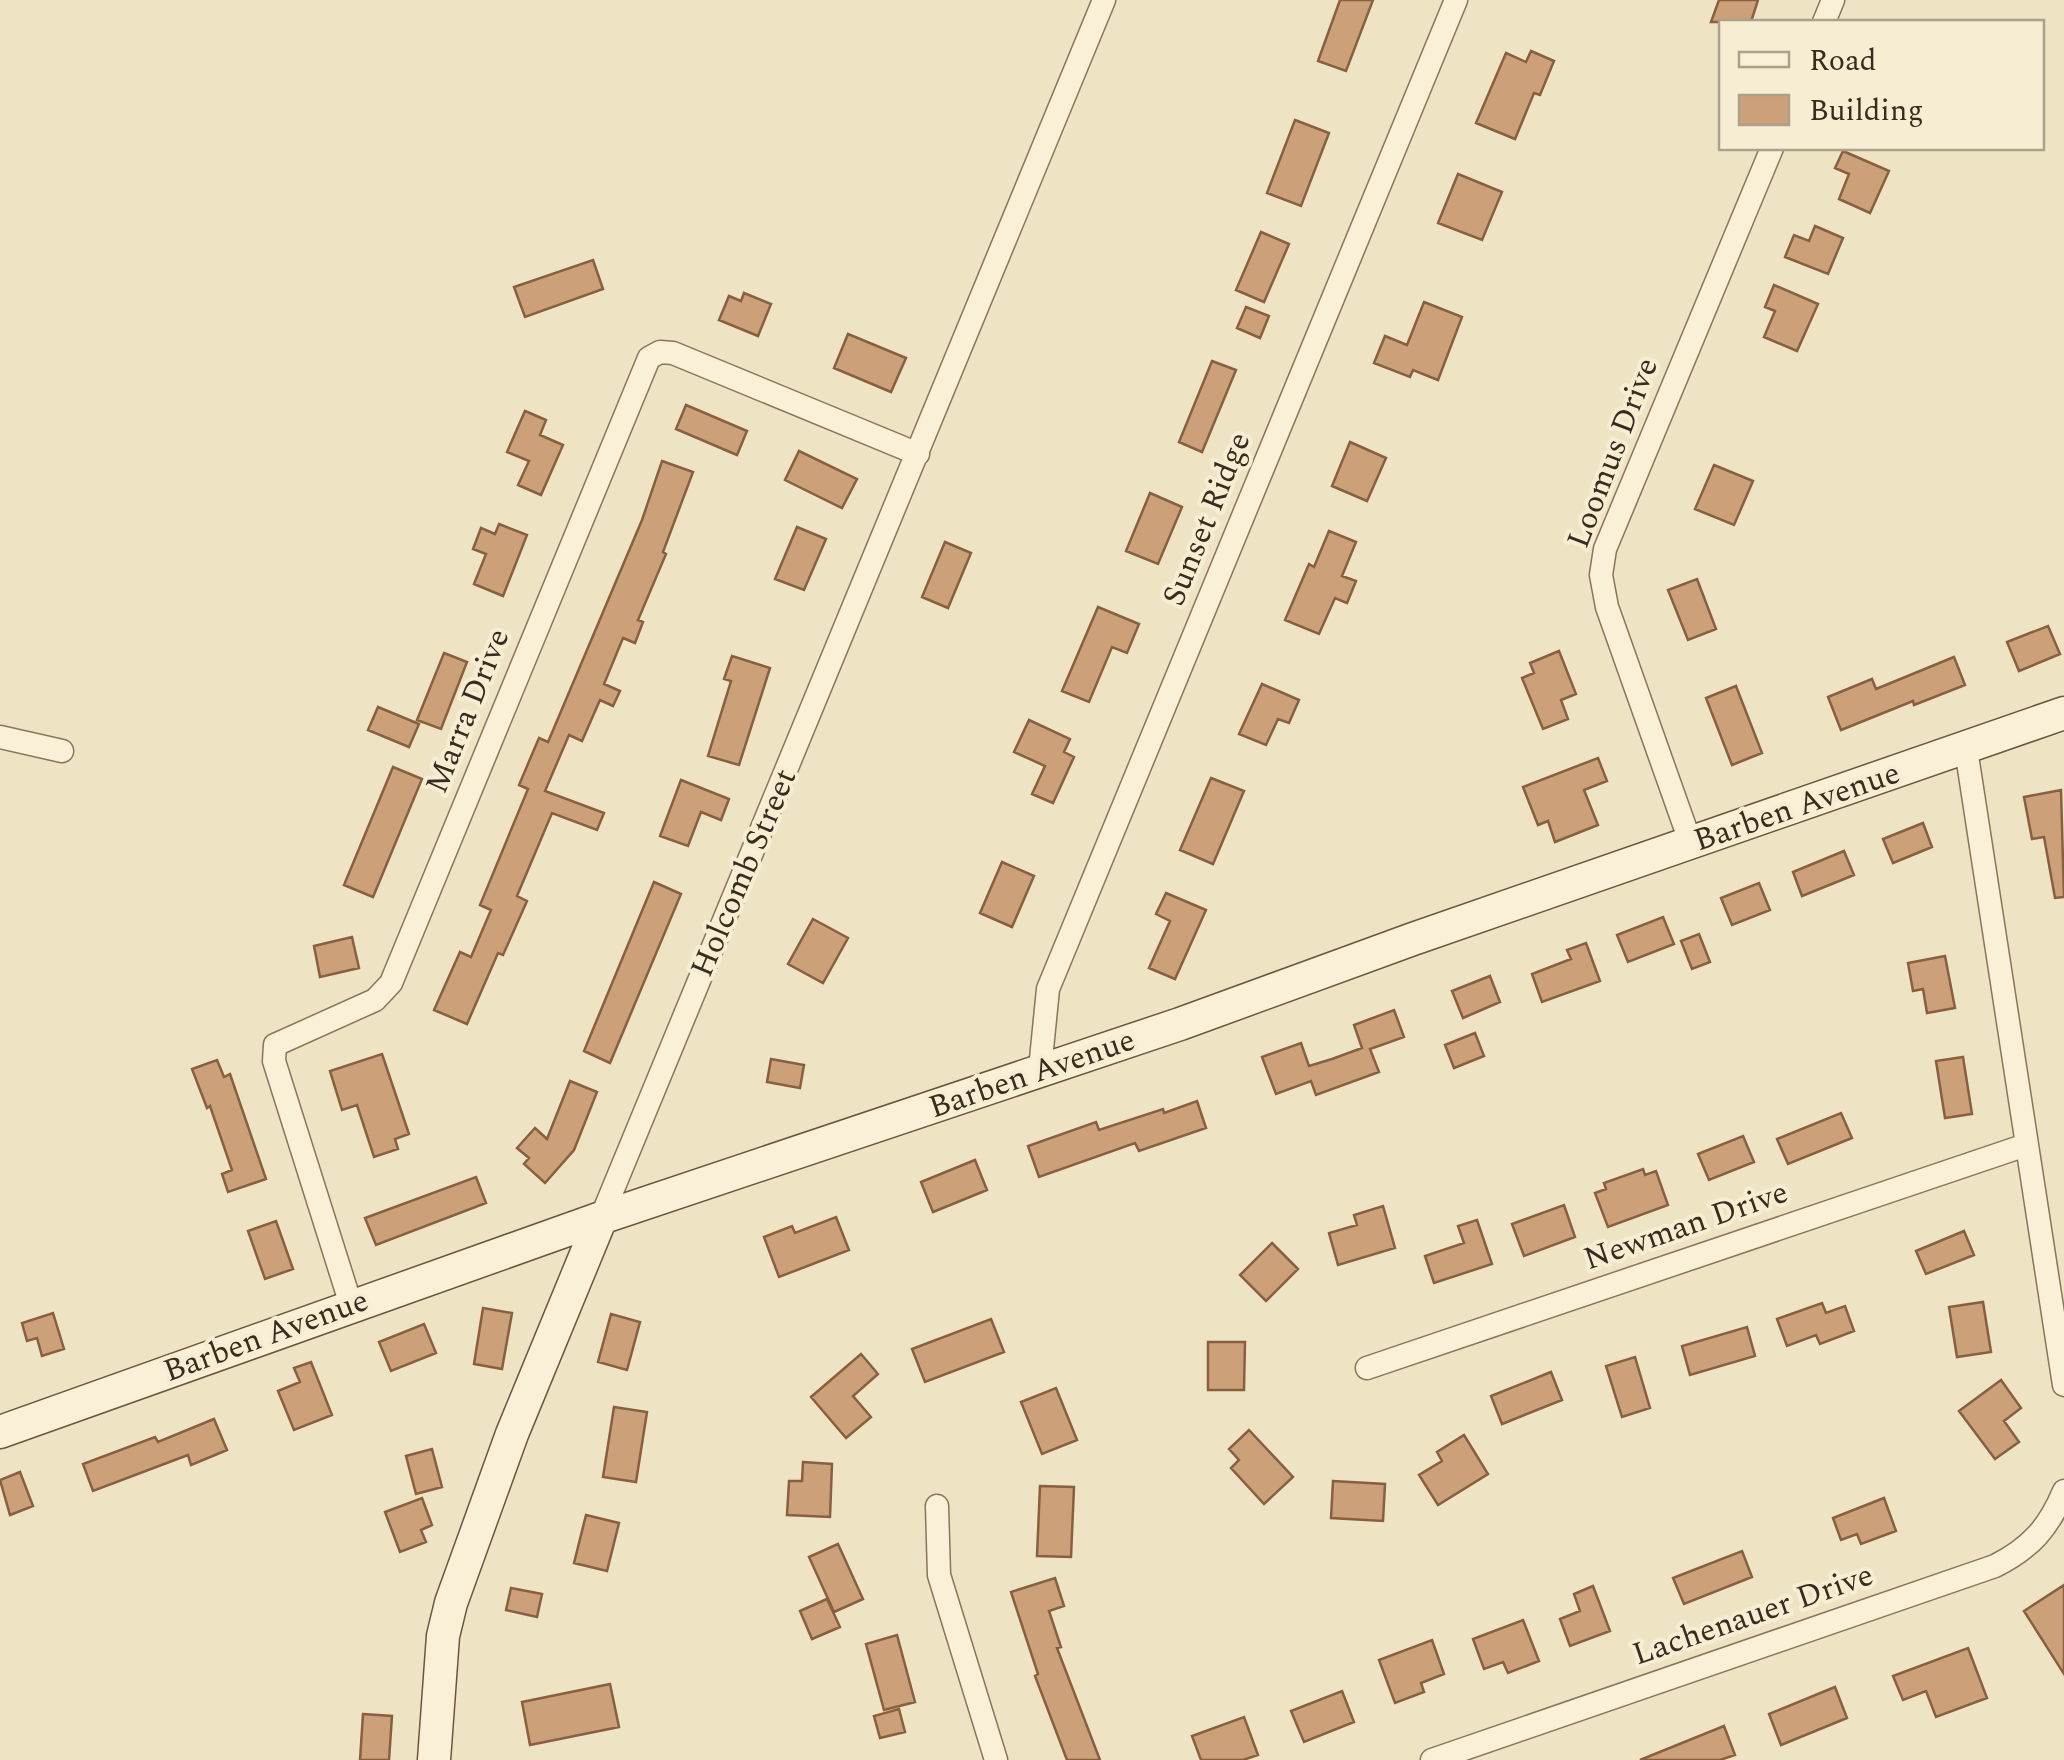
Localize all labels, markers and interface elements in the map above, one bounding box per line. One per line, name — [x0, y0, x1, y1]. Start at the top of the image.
legend — [1719, 20, 2044, 150]
text: Road — [1809, 38, 1877, 84]
text: Building — [1809, 88, 1924, 134]
street label: Loomus Drive — [1554, 351, 1672, 555]
street label: Sunset Ridge — [1150, 425, 1264, 613]
street label: Marra Drive — [413, 621, 523, 801]
street label: Barben Avenue — [1687, 749, 1907, 865]
street label: Holcomb Street — [678, 761, 810, 985]
street label: Barben Avenue — [922, 1016, 1142, 1132]
street label: Newman Drive — [1577, 1168, 1795, 1284]
street label: Barben Avenue — [156, 1276, 376, 1396]
street label: Lachenauer Drive — [1626, 1551, 1880, 1679]

